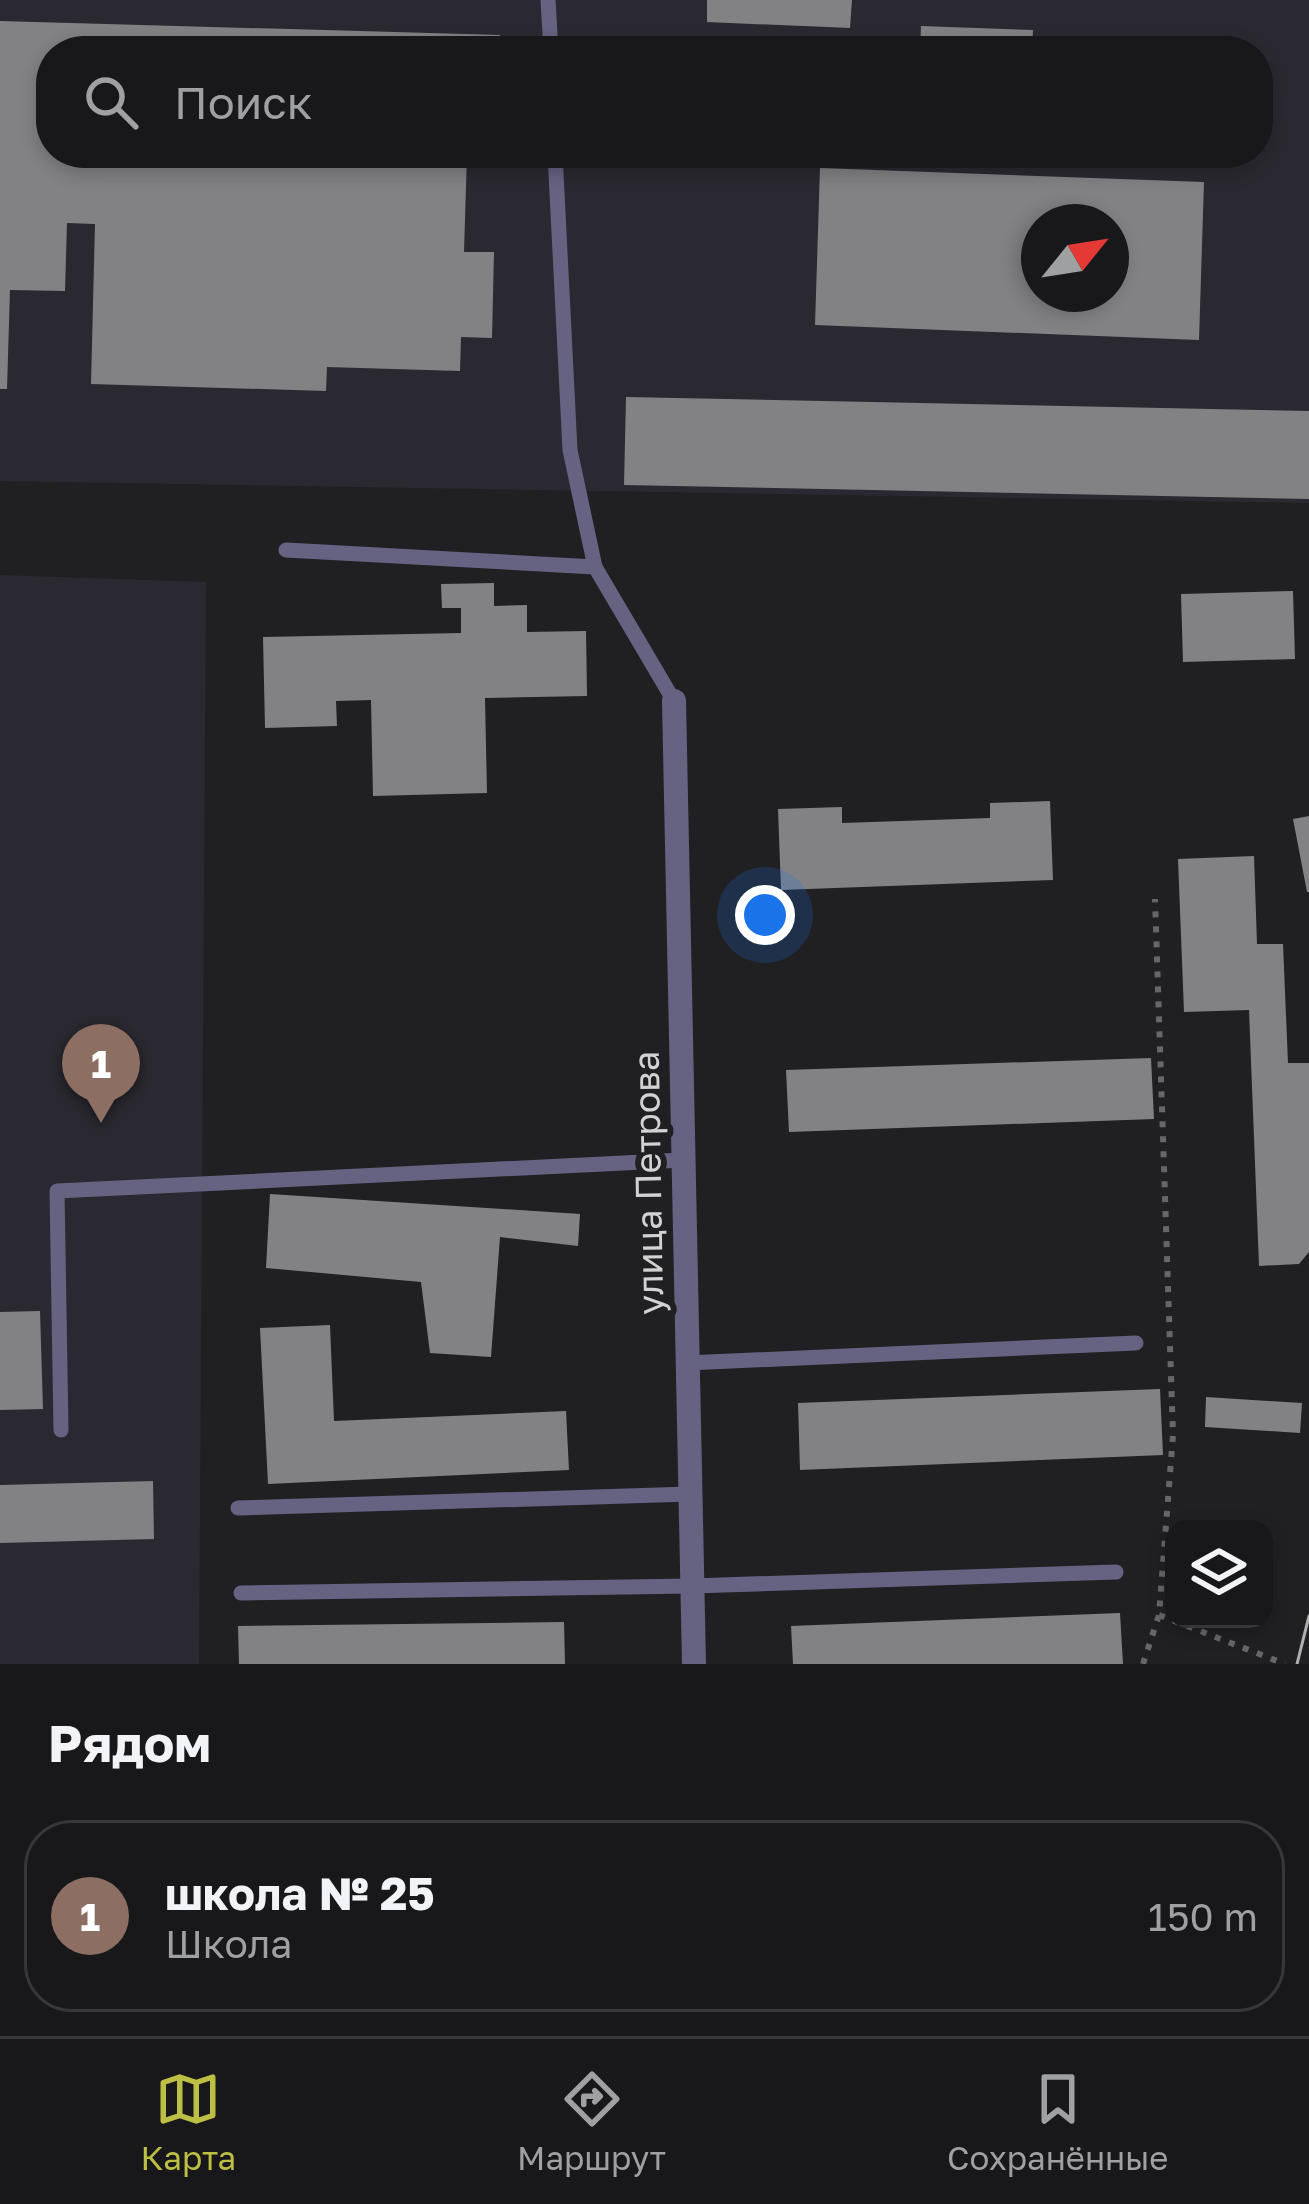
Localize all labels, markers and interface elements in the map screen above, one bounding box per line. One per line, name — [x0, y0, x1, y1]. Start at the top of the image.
search box — [36, 36, 1273, 168]
icon: search — [78, 69, 144, 135]
text: Поиск — [174, 75, 313, 129]
north arrow — [1021, 204, 1129, 312]
your location — [735, 885, 795, 945]
pin: 1 — [62, 1024, 140, 1123]
street label: улица Петрова — [624, 1051, 671, 1315]
map controls — [1165, 1520, 1273, 1628]
button: layers — [1165, 1520, 1273, 1628]
text: Рядом — [48, 1712, 211, 1773]
text: школа № 25 — [165, 1866, 435, 1920]
text: 1 — [80, 1893, 100, 1940]
text: 150 m — [1148, 1893, 1258, 1940]
text: Школа — [165, 1920, 292, 1967]
tab: Карта — [141, 2066, 236, 2177]
tab: Маршрут — [517, 2066, 666, 2177]
tab: Сохранённые — [947, 2066, 1168, 2177]

